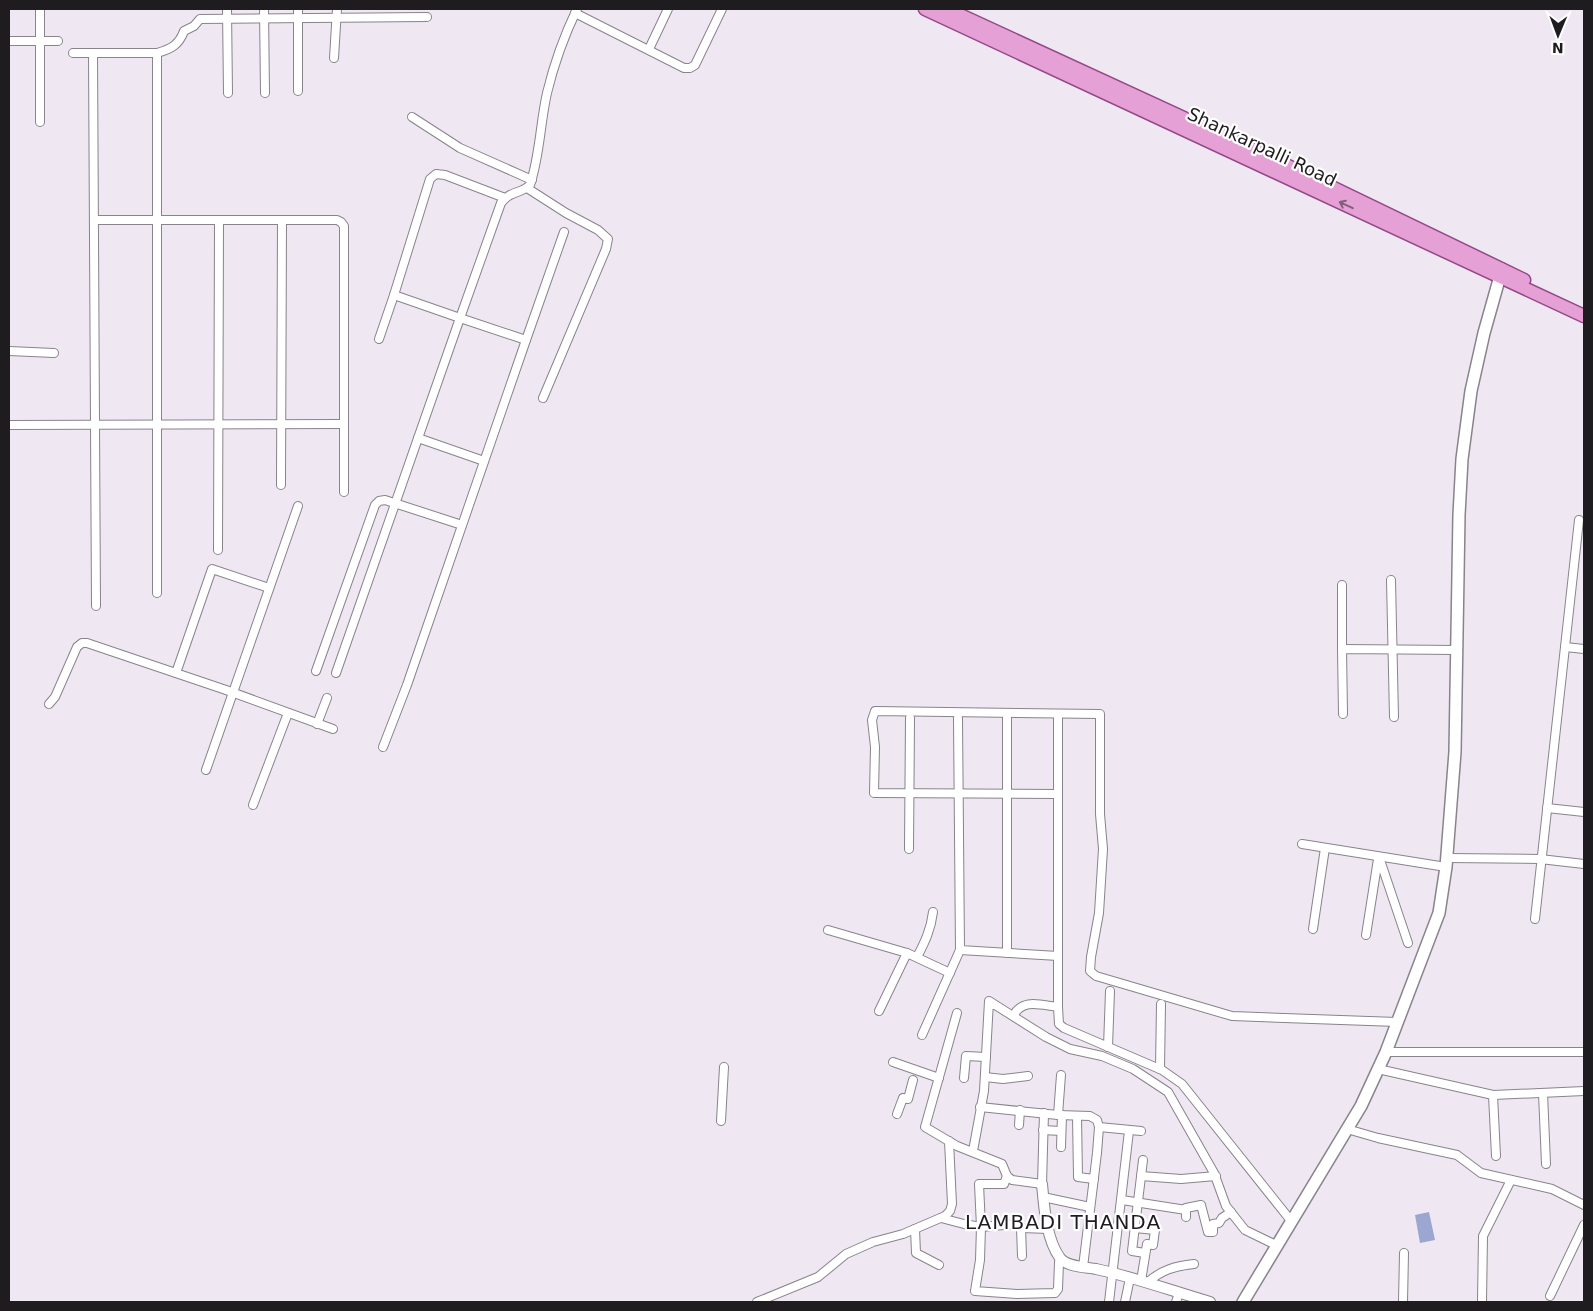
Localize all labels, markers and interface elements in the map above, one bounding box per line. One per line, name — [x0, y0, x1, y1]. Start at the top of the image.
north arrow — [1533, 10, 1583, 60]
text: N — [1552, 40, 1564, 56]
street label: Shankarpalli Road — [1184, 103, 1340, 190]
one-way arrow — [1339, 200, 1354, 210]
district label: LAMBADI THANDA — [965, 1210, 1161, 1234]

